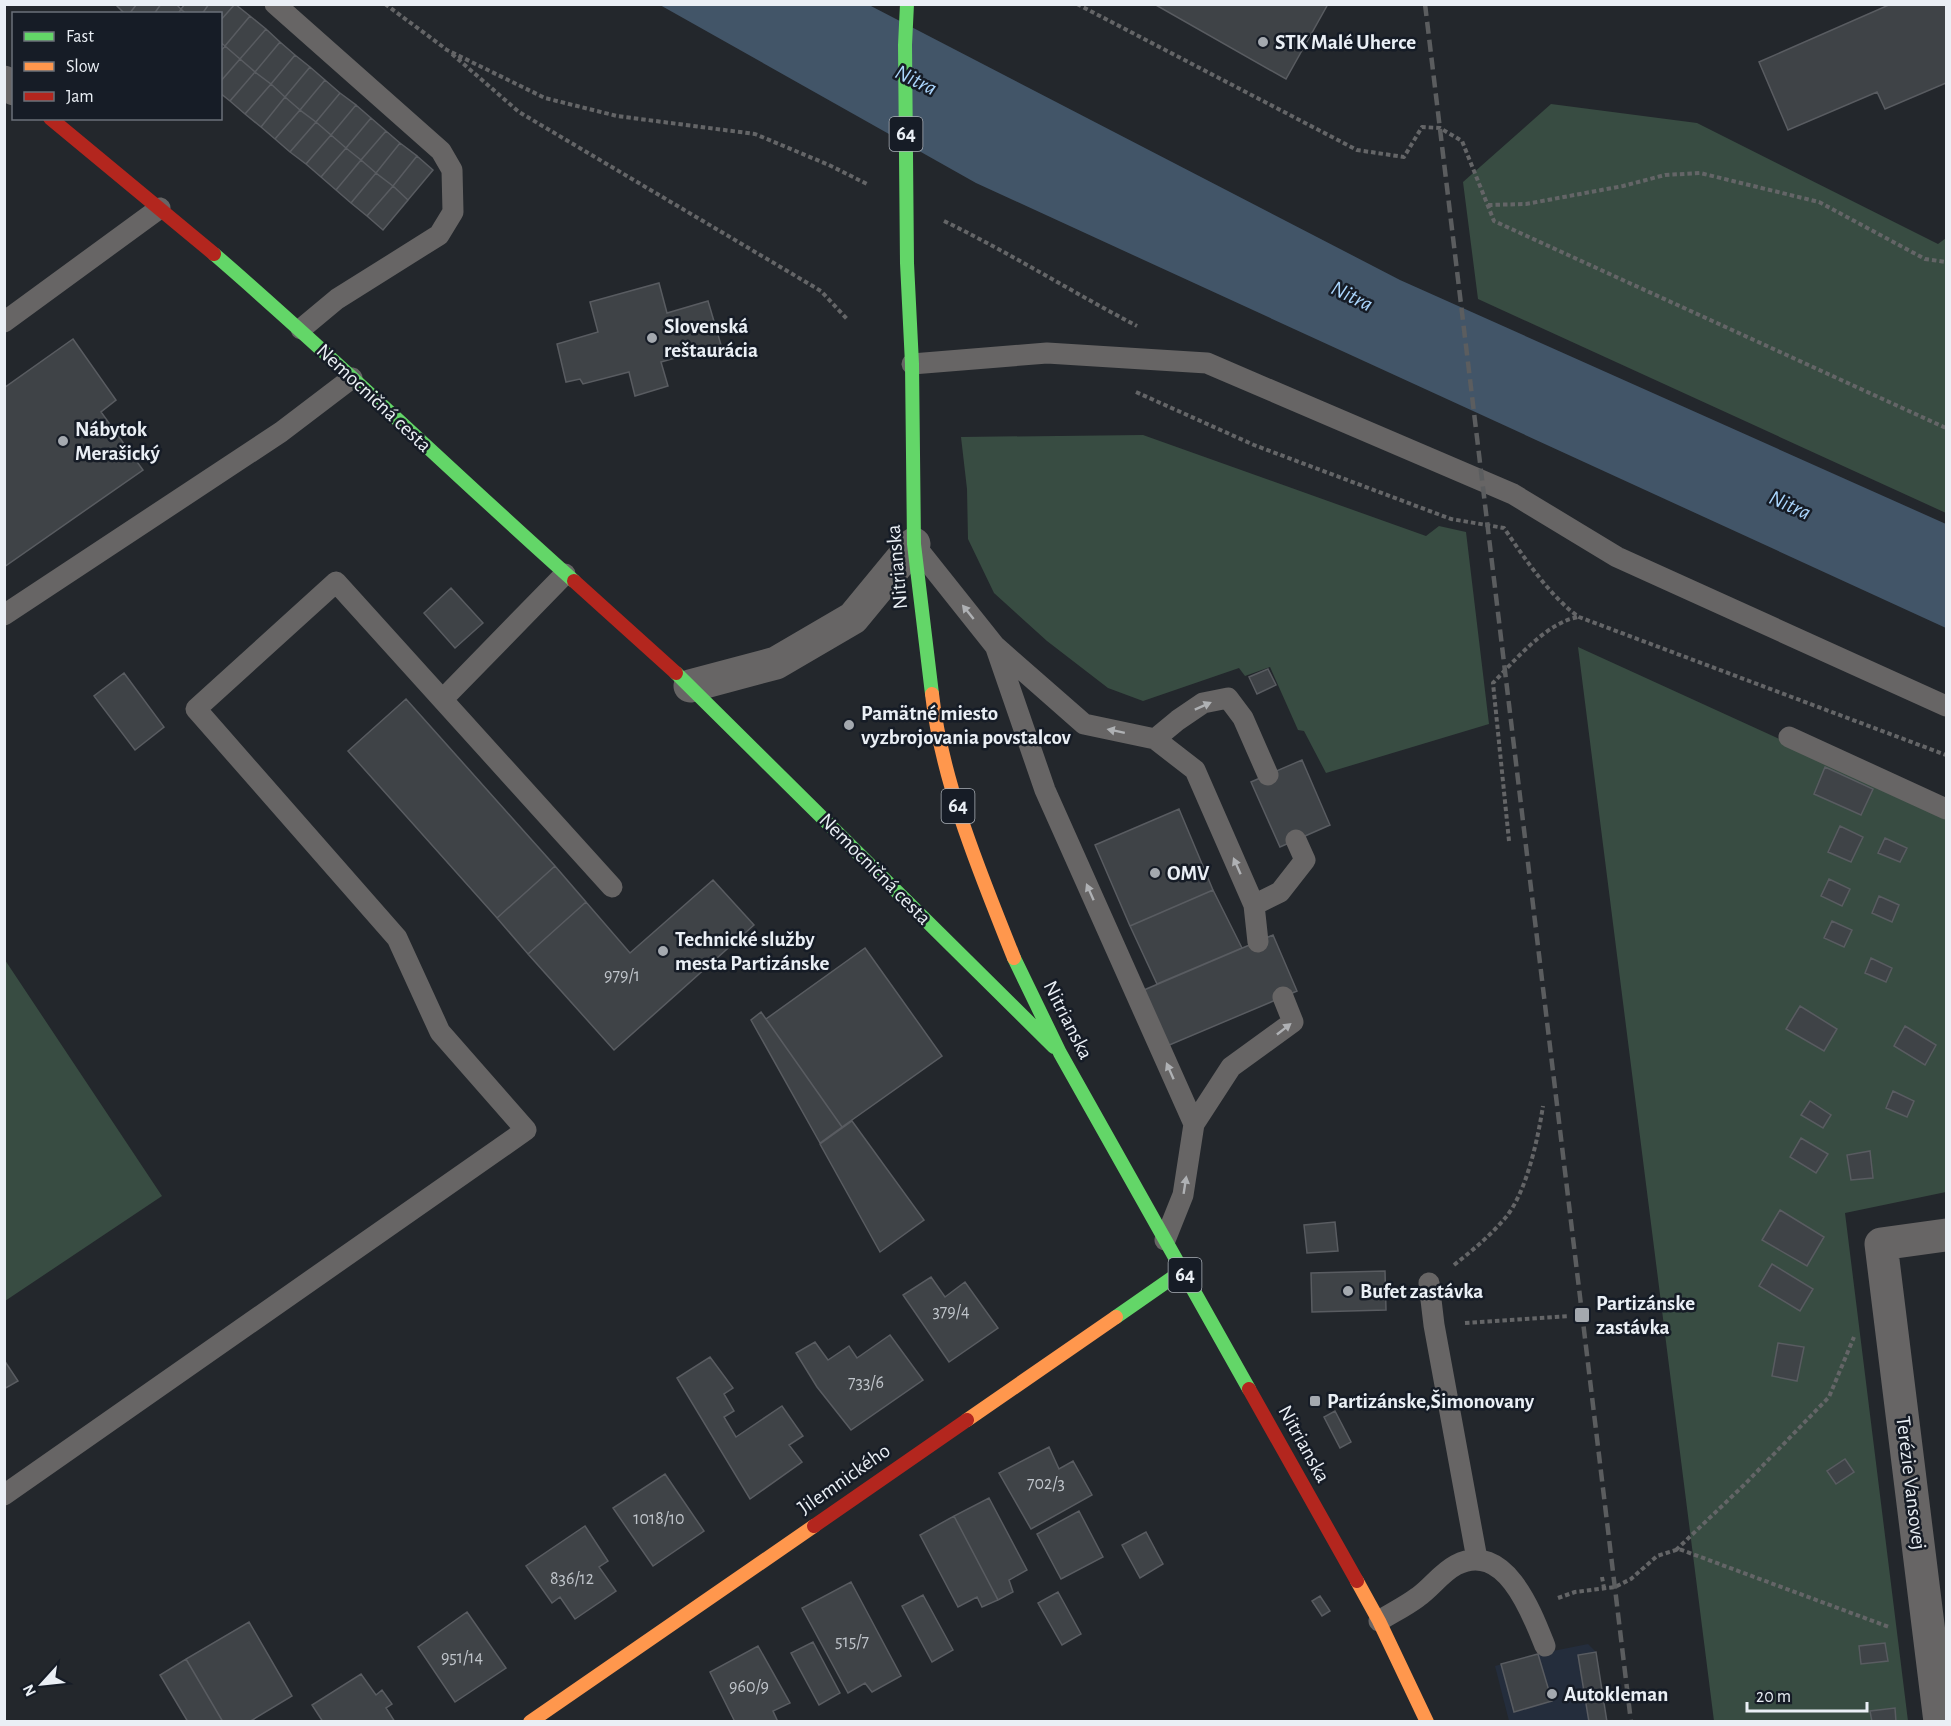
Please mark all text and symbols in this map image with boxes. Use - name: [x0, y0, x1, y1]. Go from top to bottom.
- legend: [12, 12, 222, 120]
- text: Fast: [66, 28, 94, 46]
- place label: STK Malé Uherce: [1275, 32, 1416, 53]
- marker: STK Malé Uherce: [1256, 35, 1270, 49]
- text: Slow: [66, 58, 99, 76]
- water label: Nitra: [892, 61, 940, 99]
- text: Jam: [66, 88, 94, 106]
- road number: 64: [890, 117, 922, 151]
- water label: Nitra: [1328, 277, 1376, 315]
- place label: Slovenská reštaurácia: [664, 316, 758, 361]
- marker: Slovenská reštaurácia: [645, 331, 659, 345]
- street label: Nemocničná cesta: [313, 340, 436, 456]
- place label: Nábytok Merašický: [75, 419, 160, 464]
- marker: Nábytok Merašický: [56, 434, 70, 448]
- water label: Nitra: [1766, 486, 1814, 524]
- street label: Nitrianska: [883, 523, 911, 610]
- one-way arrow: [962, 604, 974, 619]
- one-way arrow: [1194, 701, 1211, 710]
- place label: Pamätné miesto vyzbrojovania povstalcov: [861, 703, 1072, 748]
- marker: Pamätné miesto vyzbrojovania povstalcov: [842, 718, 856, 732]
- one-way arrow: [1106, 726, 1125, 735]
- road number: 64: [942, 789, 974, 823]
- street label: Nemocničná cesta: [815, 809, 935, 929]
- one-way arrow: [1232, 857, 1241, 875]
- place label: OMV: [1167, 863, 1210, 884]
- marker: OMV: [1148, 866, 1162, 880]
- one-way arrow: [1086, 884, 1095, 901]
- place label: Technické služby mesta Partizánske: [675, 929, 829, 974]
- marker: Technické služby mesta Partizánske: [656, 944, 670, 958]
- house number: 979/1: [604, 967, 640, 985]
- street label: Nitrianska: [1039, 977, 1097, 1063]
- one-way arrow: [1276, 1023, 1292, 1036]
- one-way arrow: [1165, 1061, 1175, 1079]
- one-way arrow: [1180, 1176, 1189, 1195]
- road number: 64: [1168, 1258, 1202, 1292]
- place label: Bufet zastávka: [1360, 1281, 1483, 1302]
- marker: Bufet zastávka: [1341, 1284, 1355, 1298]
- place label: Partizánske zastávka: [1596, 1293, 1695, 1338]
- house number: 379/4: [932, 1303, 970, 1321]
- marker: Partizánske zastávka: [1573, 1306, 1591, 1324]
- house number: 733/6: [848, 1374, 884, 1392]
- place label: Partizánske,Šimonovany: [1327, 1389, 1535, 1412]
- marker: Partizánske,Šimonovany: [1308, 1394, 1322, 1408]
- street label: Nitrianska: [1274, 1402, 1334, 1486]
- street label: Terézie Vansovej: [1892, 1415, 1930, 1551]
- street label: Jilemnického: [794, 1440, 894, 1518]
- house number: 702/3: [1027, 1475, 1065, 1493]
- house number: 1018/10: [633, 1510, 685, 1528]
- house number: 836/12: [550, 1570, 594, 1588]
- house number: 515/7: [835, 1633, 869, 1651]
- house number: 951/14: [441, 1649, 483, 1667]
- north arrow: [12, 1654, 72, 1714]
- scale bar: [1747, 1675, 1867, 1713]
- house number: 960/9: [729, 1678, 769, 1696]
- text: N: [20, 1682, 39, 1699]
- place label: Autokleman: [1564, 1684, 1668, 1705]
- marker: Autokleman: [1545, 1687, 1559, 1701]
- text: 20 m: [1756, 1688, 1791, 1706]

